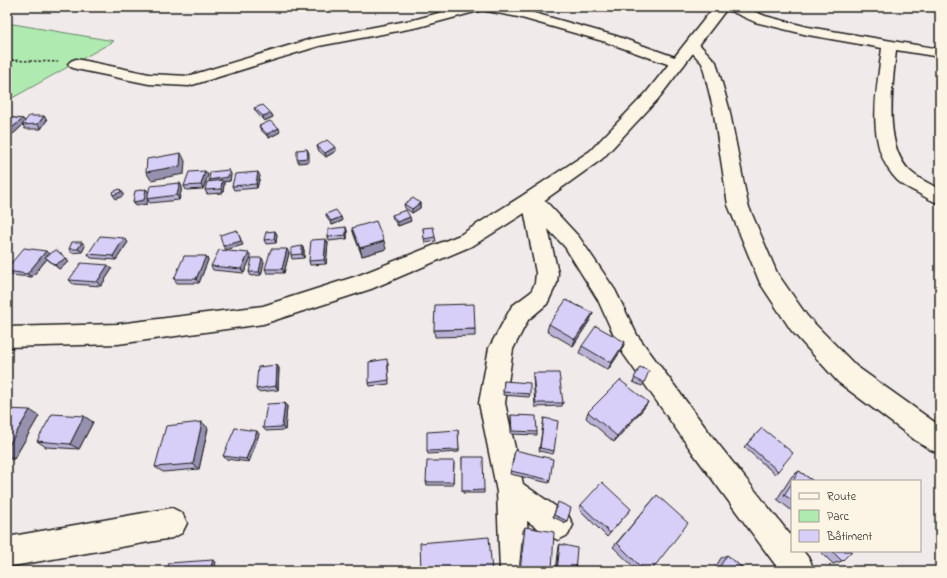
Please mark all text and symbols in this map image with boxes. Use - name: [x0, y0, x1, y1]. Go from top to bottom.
- legend: [791, 480, 921, 552]
- text: Route: [827, 488, 857, 506]
- text: Parc: [827, 508, 849, 526]
- text: Bâtiment: [826, 528, 872, 546]

